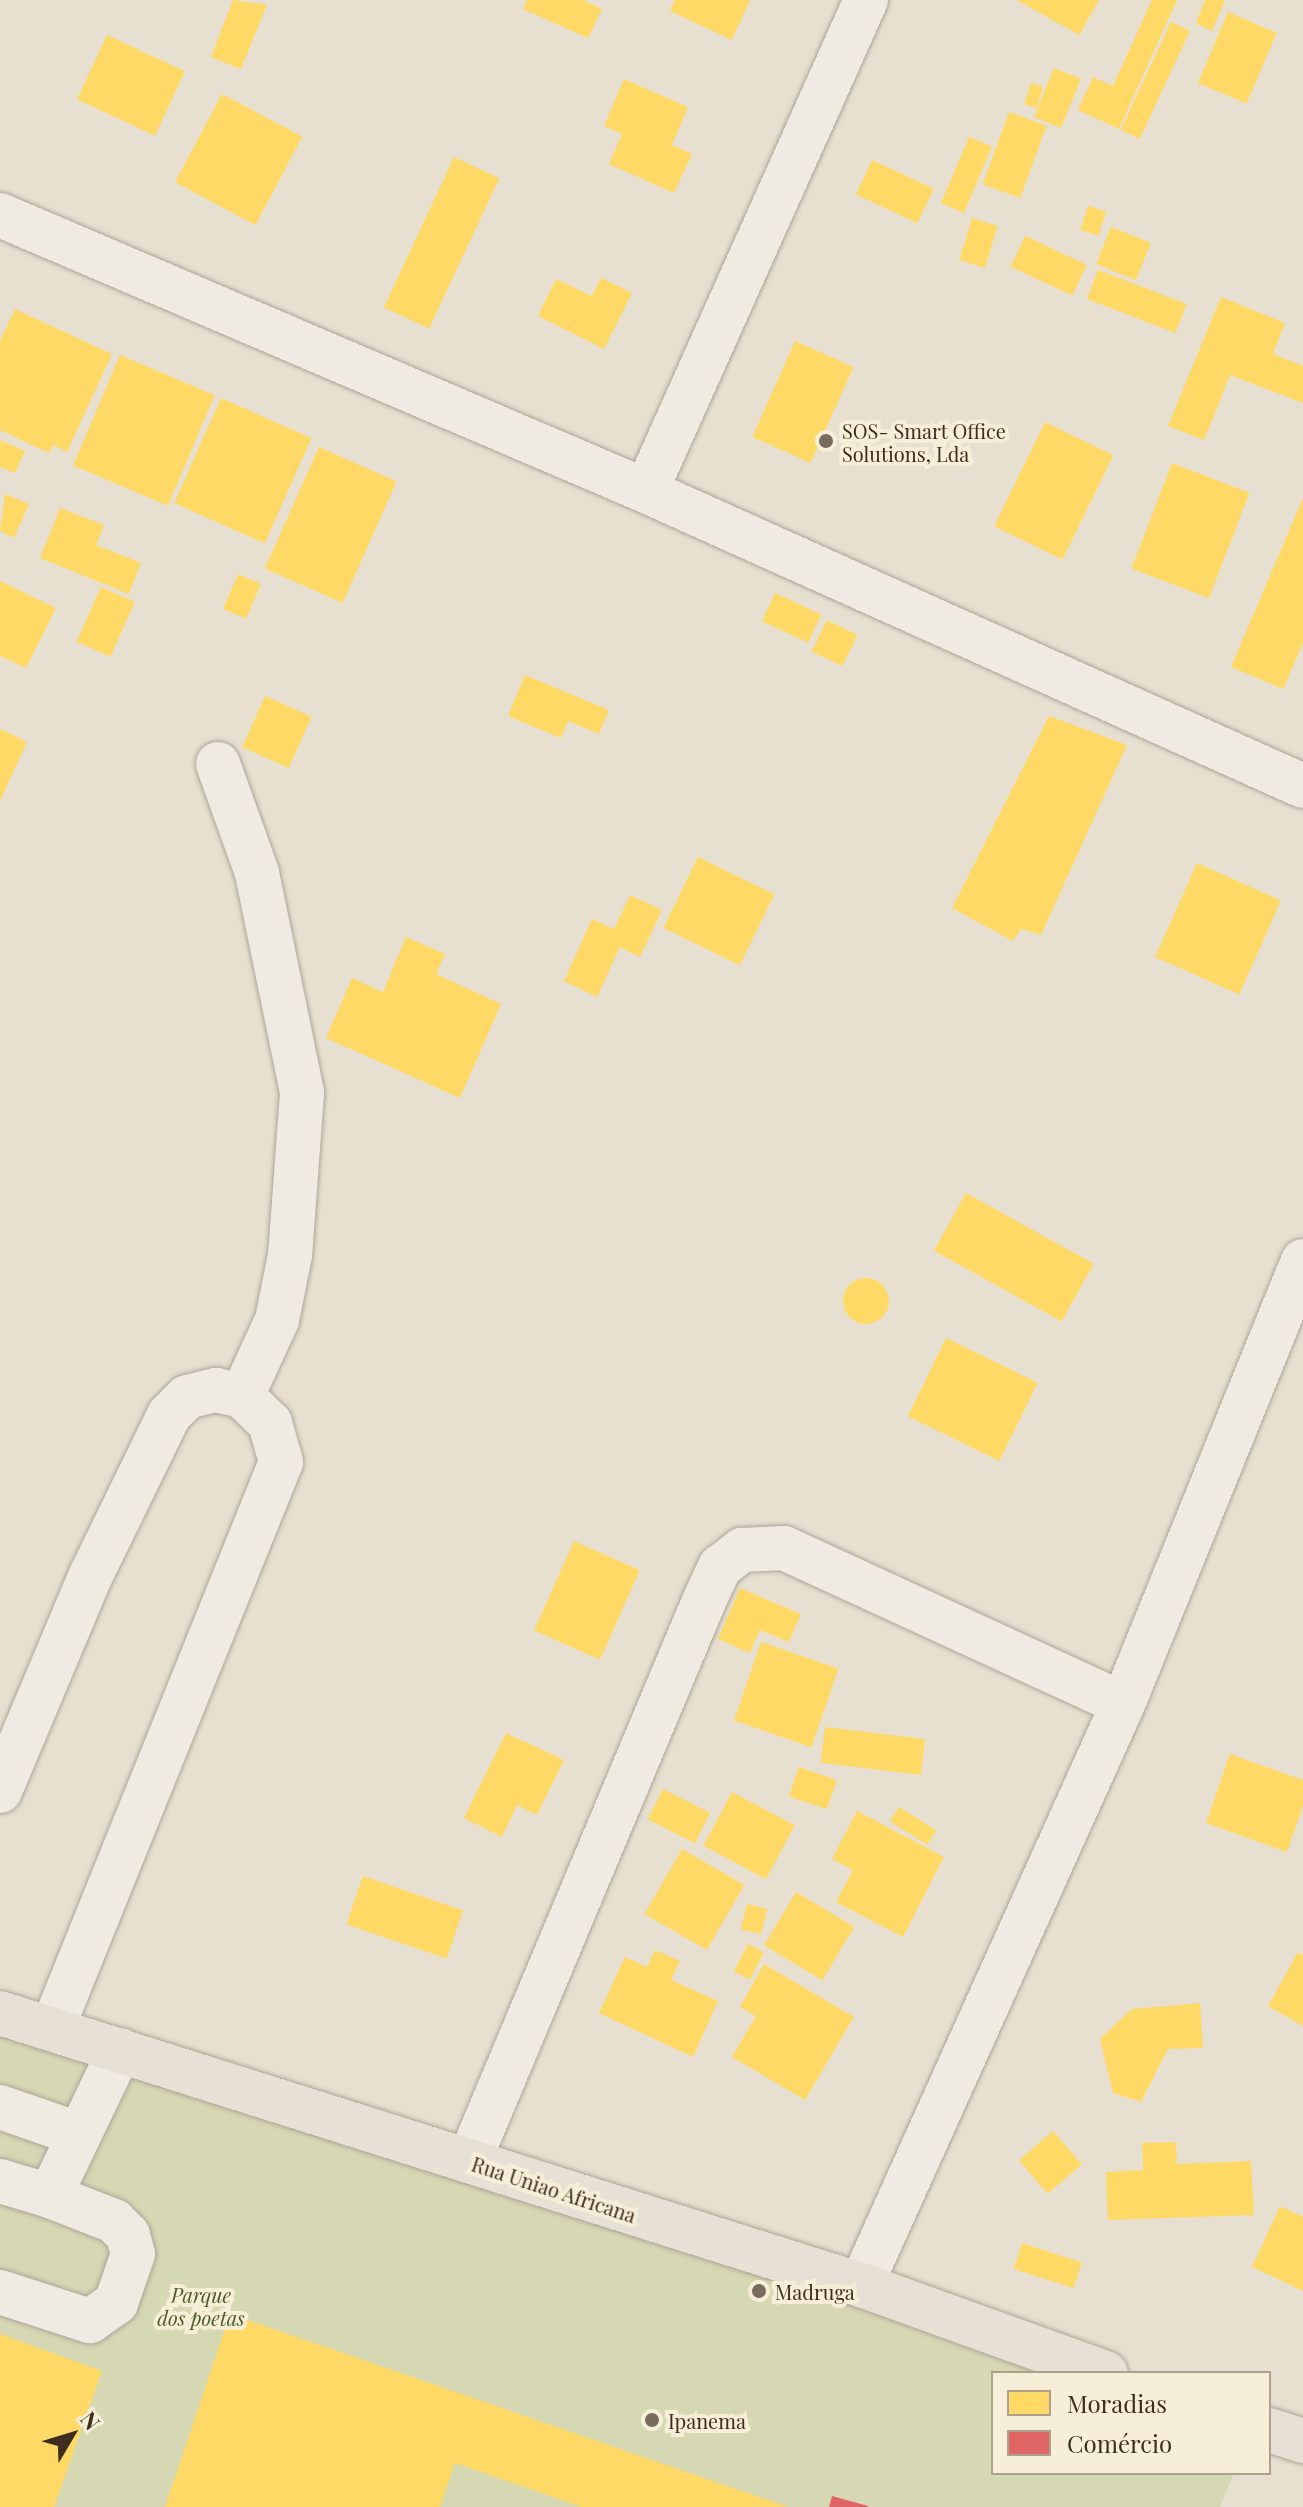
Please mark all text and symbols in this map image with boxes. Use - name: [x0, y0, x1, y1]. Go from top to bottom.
- place label: SOS- Smart Office Solutions, Lda: [842, 418, 1006, 465]
- marker: SOS- Smart Office Solutions, Lda: [817, 432, 835, 450]
- street label: Rua Uniao Africana: [468, 2151, 640, 2227]
- place label: Madruga: [775, 2279, 855, 2303]
- marker: Madruga: [750, 2282, 768, 2300]
- park label: Parque dos poetas: [157, 2283, 245, 2330]
- legend: [991, 2371, 1271, 2475]
- text: Moradias: [1067, 2387, 1167, 2419]
- north arrow: [32, 2395, 112, 2475]
- text: N: [74, 2405, 108, 2436]
- place label: Ipanema: [668, 2408, 746, 2432]
- marker: Ipanema: [643, 2411, 661, 2429]
- text: Comércio: [1067, 2427, 1172, 2459]

